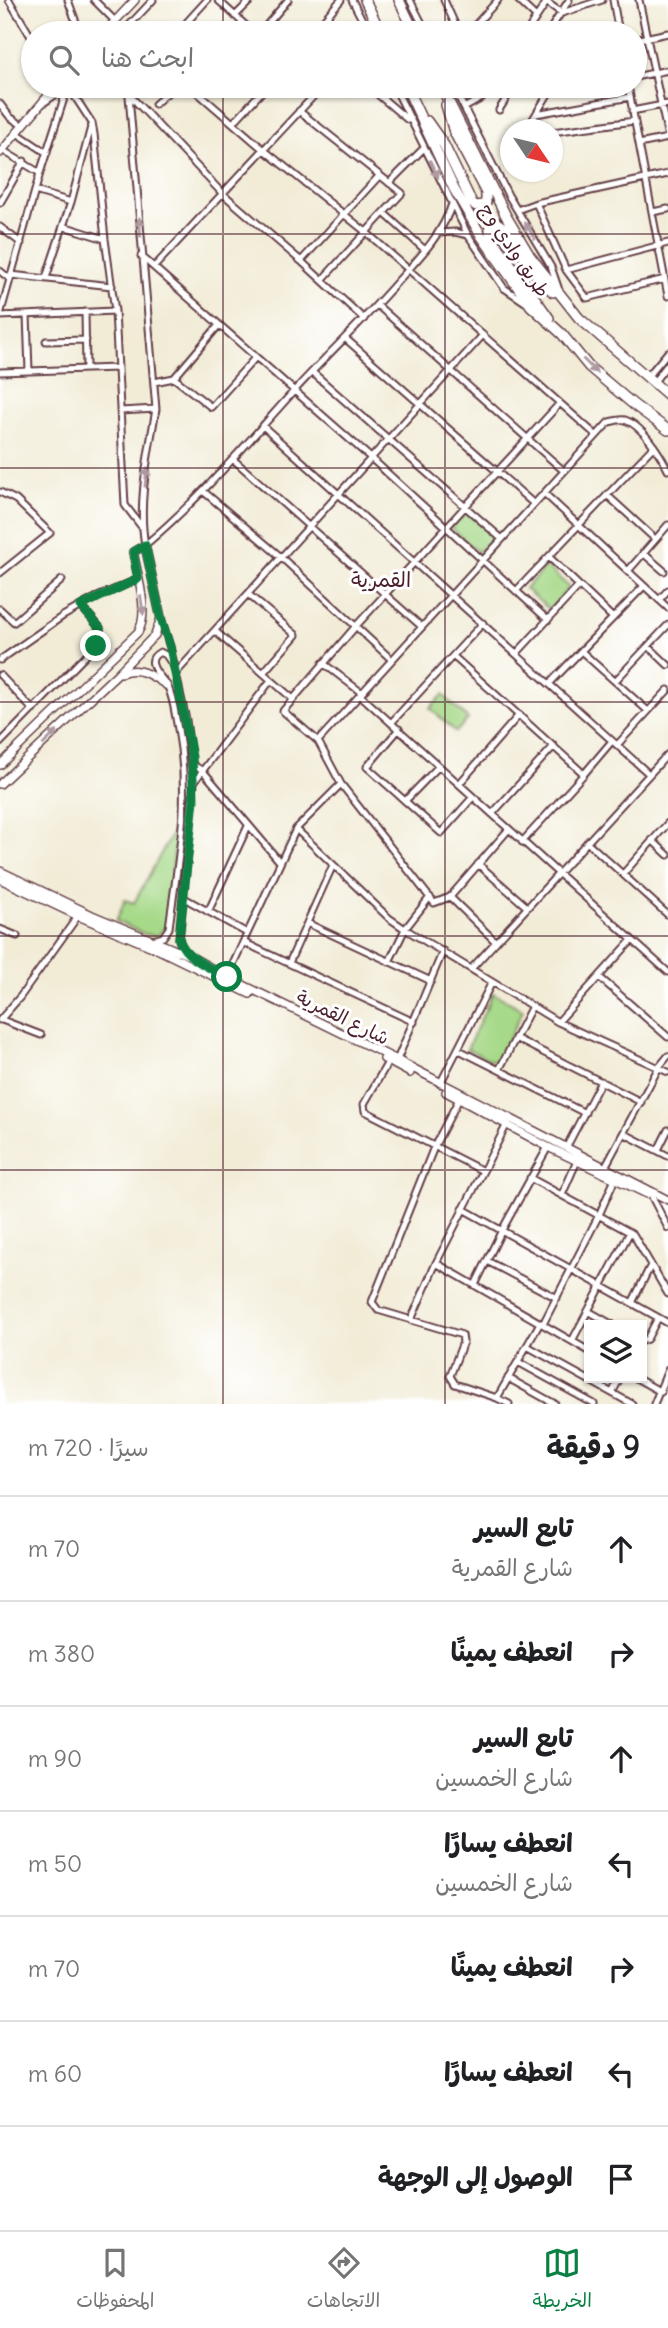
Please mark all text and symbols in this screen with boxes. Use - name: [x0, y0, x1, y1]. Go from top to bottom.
- search box: [21, 21, 647, 98]
- icon: search: [45, 41, 83, 79]
- text: ابحث هنا: [101, 41, 194, 74]
- north arrow: [500, 119, 563, 182]
- one-way arrow: [429, 159, 440, 179]
- street label: طريق وادي وج: [472, 198, 555, 303]
- one-way arrow: [134, 215, 145, 237]
- one-way arrow: [524, 222, 536, 241]
- one-way arrow: [581, 357, 598, 374]
- one-way arrow: [141, 466, 152, 488]
- district label: القمرية: [351, 566, 411, 593]
- one-way arrow: [137, 595, 148, 617]
- route end: [80, 630, 111, 661]
- one-way arrow: [41, 730, 58, 746]
- route start: [211, 961, 242, 992]
- street label: شارع القمرية: [292, 984, 393, 1052]
- map controls: [584, 1320, 647, 1383]
- button: layers: [584, 1320, 647, 1383]
- text: 9 دقيقة: [546, 1428, 640, 1466]
- text: سيرًا · 720 m: [28, 1433, 149, 1462]
- text: تابع السير: [474, 1511, 573, 1544]
- icon: ahead: [602, 1530, 640, 1568]
- text: 70 m: [28, 1534, 80, 1563]
- text: شارع القمرية: [452, 1553, 573, 1582]
- text: انعطف يمينًا: [451, 1635, 573, 1668]
- icon: right: [602, 1635, 640, 1673]
- text: 380 m: [28, 1639, 95, 1668]
- text: تابع السير: [474, 1721, 573, 1754]
- icon: ahead: [602, 1740, 640, 1778]
- text: 90 m: [28, 1744, 82, 1773]
- text: شارع الخمسين: [435, 1763, 573, 1792]
- text: انعطف يسارًا: [444, 1826, 573, 1859]
- icon: left: [602, 1845, 640, 1883]
- text: 50 m: [28, 1849, 82, 1878]
- text: شارع الخمسين: [435, 1868, 573, 1897]
- text: انعطف يمينًا: [451, 1950, 573, 1983]
- icon: right: [602, 1950, 640, 1988]
- text: 70 m: [28, 1954, 80, 1983]
- text: انعطف يسارًا: [444, 2055, 573, 2088]
- icon: left: [602, 2055, 640, 2093]
- text: 60 m: [28, 2059, 82, 2088]
- text: الوصول إلى الوجهة: [378, 2160, 573, 2193]
- icon: arrive: [602, 2160, 640, 2198]
- tab: المحفوظات: [76, 2244, 154, 2317]
- tab: الاتجاهات: [307, 2244, 380, 2317]
- tab: الخريطة: [533, 2244, 592, 2317]

